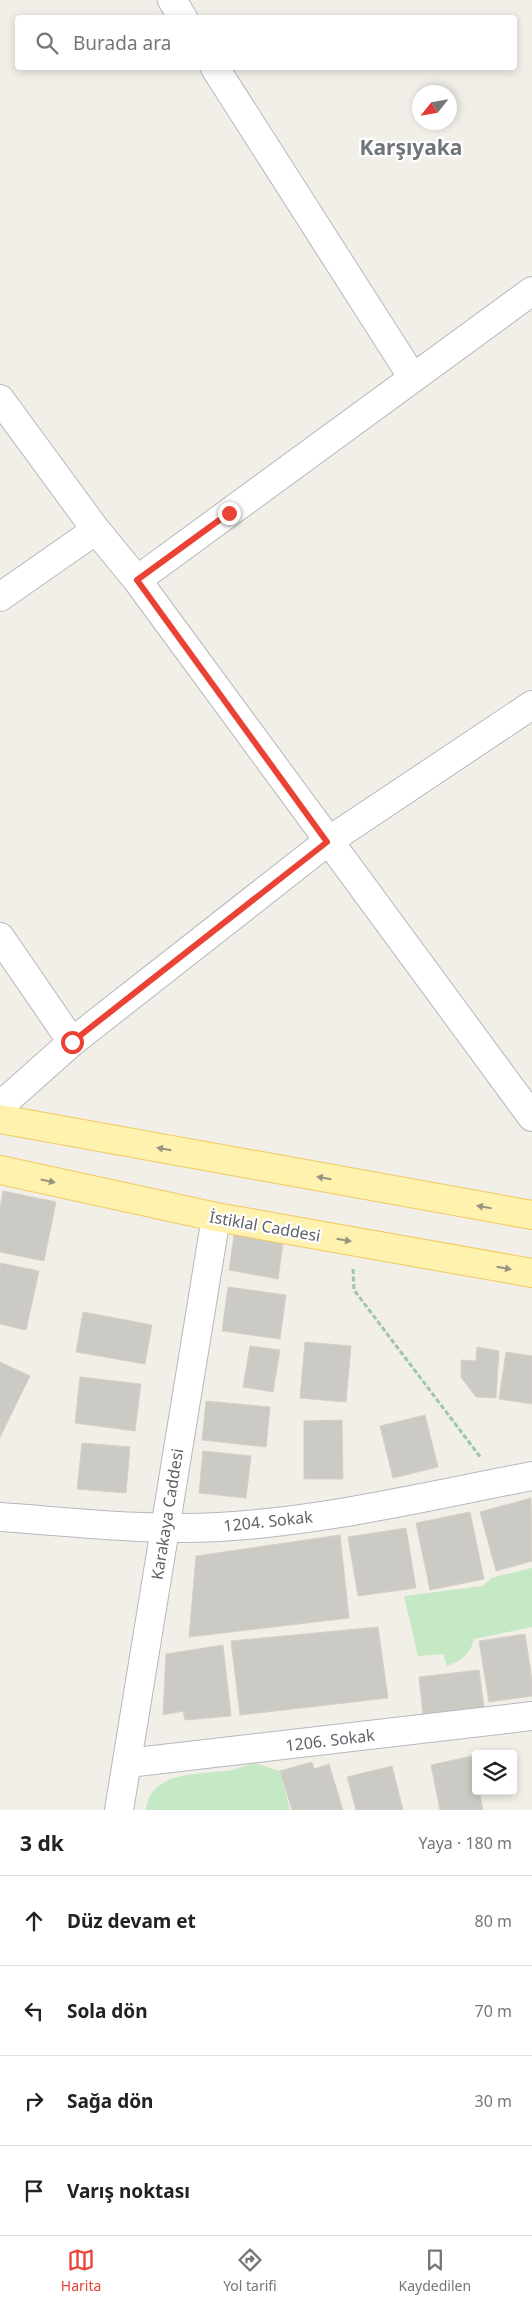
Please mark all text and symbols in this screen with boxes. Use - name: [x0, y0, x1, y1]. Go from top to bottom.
- search box: [15, 15, 517, 70]
- icon: search: [33, 29, 61, 57]
- text: Burada ara: [73, 30, 171, 56]
- north arrow: [412, 85, 457, 130]
- district label: Karşıyaka: [360, 133, 462, 161]
- route end: [218, 502, 241, 525]
- route start: [61, 1031, 84, 1054]
- one-way arrow: [156, 1144, 172, 1152]
- one-way arrow: [316, 1173, 332, 1181]
- one-way arrow: [40, 1177, 55, 1185]
- one-way arrow: [476, 1202, 492, 1210]
- street label: İstiklal Caddesi: [208, 1205, 322, 1247]
- one-way arrow: [337, 1237, 353, 1245]
- one-way arrow: [497, 1265, 513, 1273]
- street label: Karakaya Caddesi: [146, 1447, 188, 1581]
- street label: 1204. Sokak: [222, 1505, 314, 1537]
- street label: 1206. Sokak: [284, 1724, 376, 1756]
- map controls: [472, 1750, 517, 1795]
- button: layers: [472, 1750, 517, 1795]
- text: 3 dk: [20, 1829, 64, 1857]
- text: Yaya · 180 m: [418, 1832, 512, 1854]
- icon: ahead: [20, 1907, 48, 1935]
- text: Düz devam et: [67, 1908, 196, 1934]
- text: 80 m: [475, 1910, 512, 1932]
- icon: left: [20, 1997, 48, 2025]
- text: Sola dön: [67, 1998, 148, 2024]
- text: 70 m: [475, 2000, 512, 2022]
- icon: right: [20, 2087, 48, 2115]
- text: Sağa dön: [67, 2088, 153, 2114]
- text: 30 m: [475, 2090, 512, 2112]
- icon: arrive: [20, 2177, 48, 2205]
- text: Varış noktası: [67, 2178, 190, 2204]
- tab: Harita: [61, 2246, 101, 2295]
- tab: Yol tarifi: [223, 2246, 277, 2295]
- tab: Kaydedilen: [399, 2246, 471, 2295]

